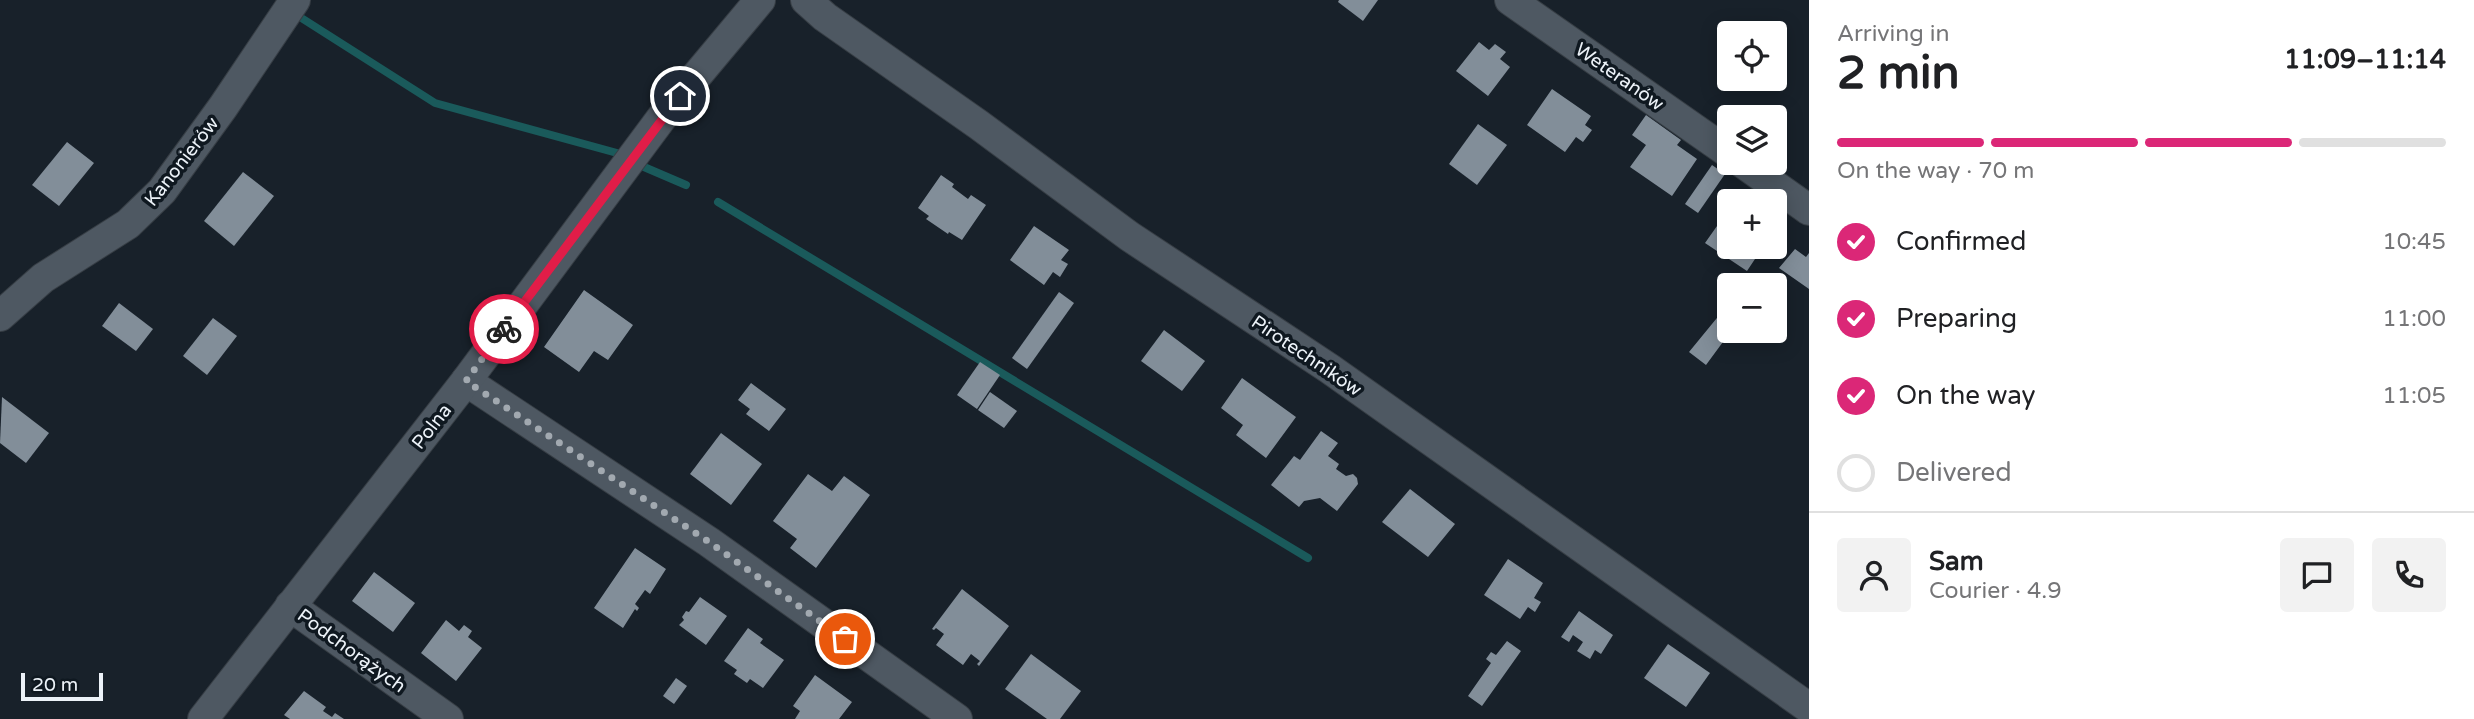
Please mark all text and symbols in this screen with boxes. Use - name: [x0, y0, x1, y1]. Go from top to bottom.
- text: Arriving in: [1837, 20, 1950, 48]
- map controls: [1717, 21, 1787, 343]
- button: locate: [1717, 21, 1787, 91]
- street label: Weteranów: [1571, 38, 1668, 115]
- text: 11:09–11:14: [2284, 44, 2446, 75]
- text: 2 min: [1837, 46, 1960, 101]
- pin: [650, 66, 710, 126]
- icon: home: [661, 77, 699, 115]
- button: layers: [1717, 105, 1787, 175]
- street label: Kanonierów: [140, 113, 223, 211]
- text: On the way · 70 m: [1837, 157, 2034, 185]
- button: +: [1717, 189, 1787, 259]
- icon: check: [1837, 223, 1875, 261]
- text: Confirmed: [1896, 226, 2026, 257]
- text: 10:45: [2382, 228, 2446, 256]
- button: −: [1717, 273, 1787, 343]
- courier: [469, 294, 539, 364]
- icon: check: [1837, 300, 1875, 338]
- text: Preparing: [1896, 303, 2017, 334]
- text: 11:00: [2382, 305, 2446, 333]
- icon: bike: [485, 310, 523, 348]
- street label: Pirotechników: [1247, 311, 1366, 401]
- icon: check: [1837, 377, 1875, 415]
- text: On the way: [1896, 380, 2036, 411]
- text: 11:05: [2382, 382, 2446, 410]
- street label: Polna: [407, 400, 456, 454]
- text: Delivered: [1896, 457, 2012, 488]
- button: person: [1837, 538, 1911, 612]
- button: chat: [2280, 538, 2354, 612]
- button: phone: [2372, 538, 2446, 612]
- text: Sam: [1929, 546, 1984, 577]
- text: Courier · 4.9: [1929, 577, 2062, 605]
- street label: Podchorążych: [293, 604, 410, 697]
- pin: [815, 609, 875, 669]
- icon: bag: [826, 620, 864, 658]
- scale bar: [21, 670, 103, 702]
- text: 20 m: [32, 674, 78, 696]

